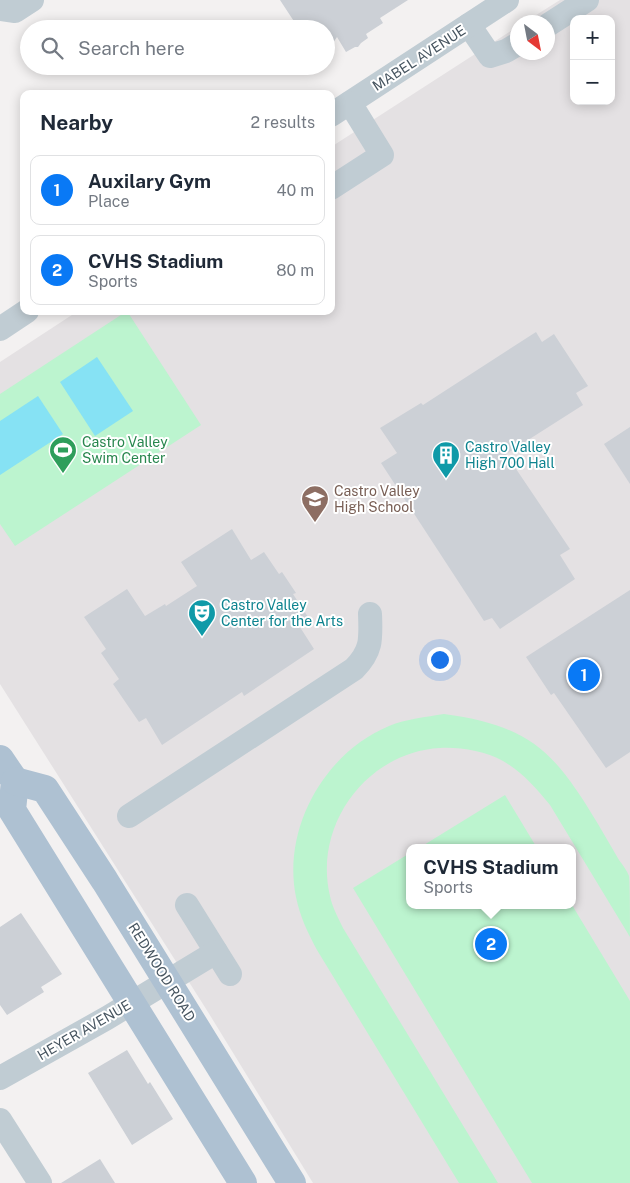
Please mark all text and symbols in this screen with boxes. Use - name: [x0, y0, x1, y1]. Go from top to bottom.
- north arrow: [510, 15, 555, 60]
- map controls: [570, 15, 615, 105]
- button: +: [570, 15, 615, 60]
- search box: [20, 20, 335, 75]
- street label: MABEL AVENUE: [370, 22, 468, 94]
- icon: search: [38, 34, 66, 62]
- text: Search here: [78, 37, 185, 59]
- button: −: [570, 60, 615, 105]
- text: Nearby: [40, 110, 113, 135]
- text: 2 results: [250, 113, 315, 132]
- text: Auxilary Gym: [88, 170, 211, 192]
- text: 1: [54, 181, 60, 200]
- text: 40 m: [276, 181, 314, 200]
- text: Place: [88, 192, 130, 211]
- text: CVHS Stadium: [88, 250, 223, 272]
- text: 2: [52, 261, 62, 280]
- text: 80 m: [276, 261, 314, 280]
- text: Sports: [88, 272, 138, 291]
- place label: Castro Valley Swim Center: [82, 434, 168, 466]
- sports icon: Castro Valley Swim Center: [48, 435, 78, 474]
- place label: Castro Valley High 700 Hall: [465, 439, 555, 471]
- building icon: Castro Valley High 700 Hall: [431, 440, 461, 479]
- place label: Castro Valley High School: [334, 483, 420, 515]
- school or university icon: Castro Valley High School: [300, 484, 330, 523]
- place label: Castro Valley Center for the Arts: [221, 597, 343, 629]
- theatre icon: Castro Valley Center for the Arts: [187, 598, 217, 637]
- your location: [427, 647, 453, 673]
- pin: 1: [568, 656, 600, 694]
- popup: [406, 844, 576, 909]
- text: CVHS Stadium: [423, 856, 559, 878]
- text: Sports: [423, 878, 473, 897]
- street label: REDWOOD ROAD: [125, 920, 199, 1024]
- pin: 2: [475, 925, 507, 963]
- street label: HEYER AVENUE: [34, 997, 134, 1063]

